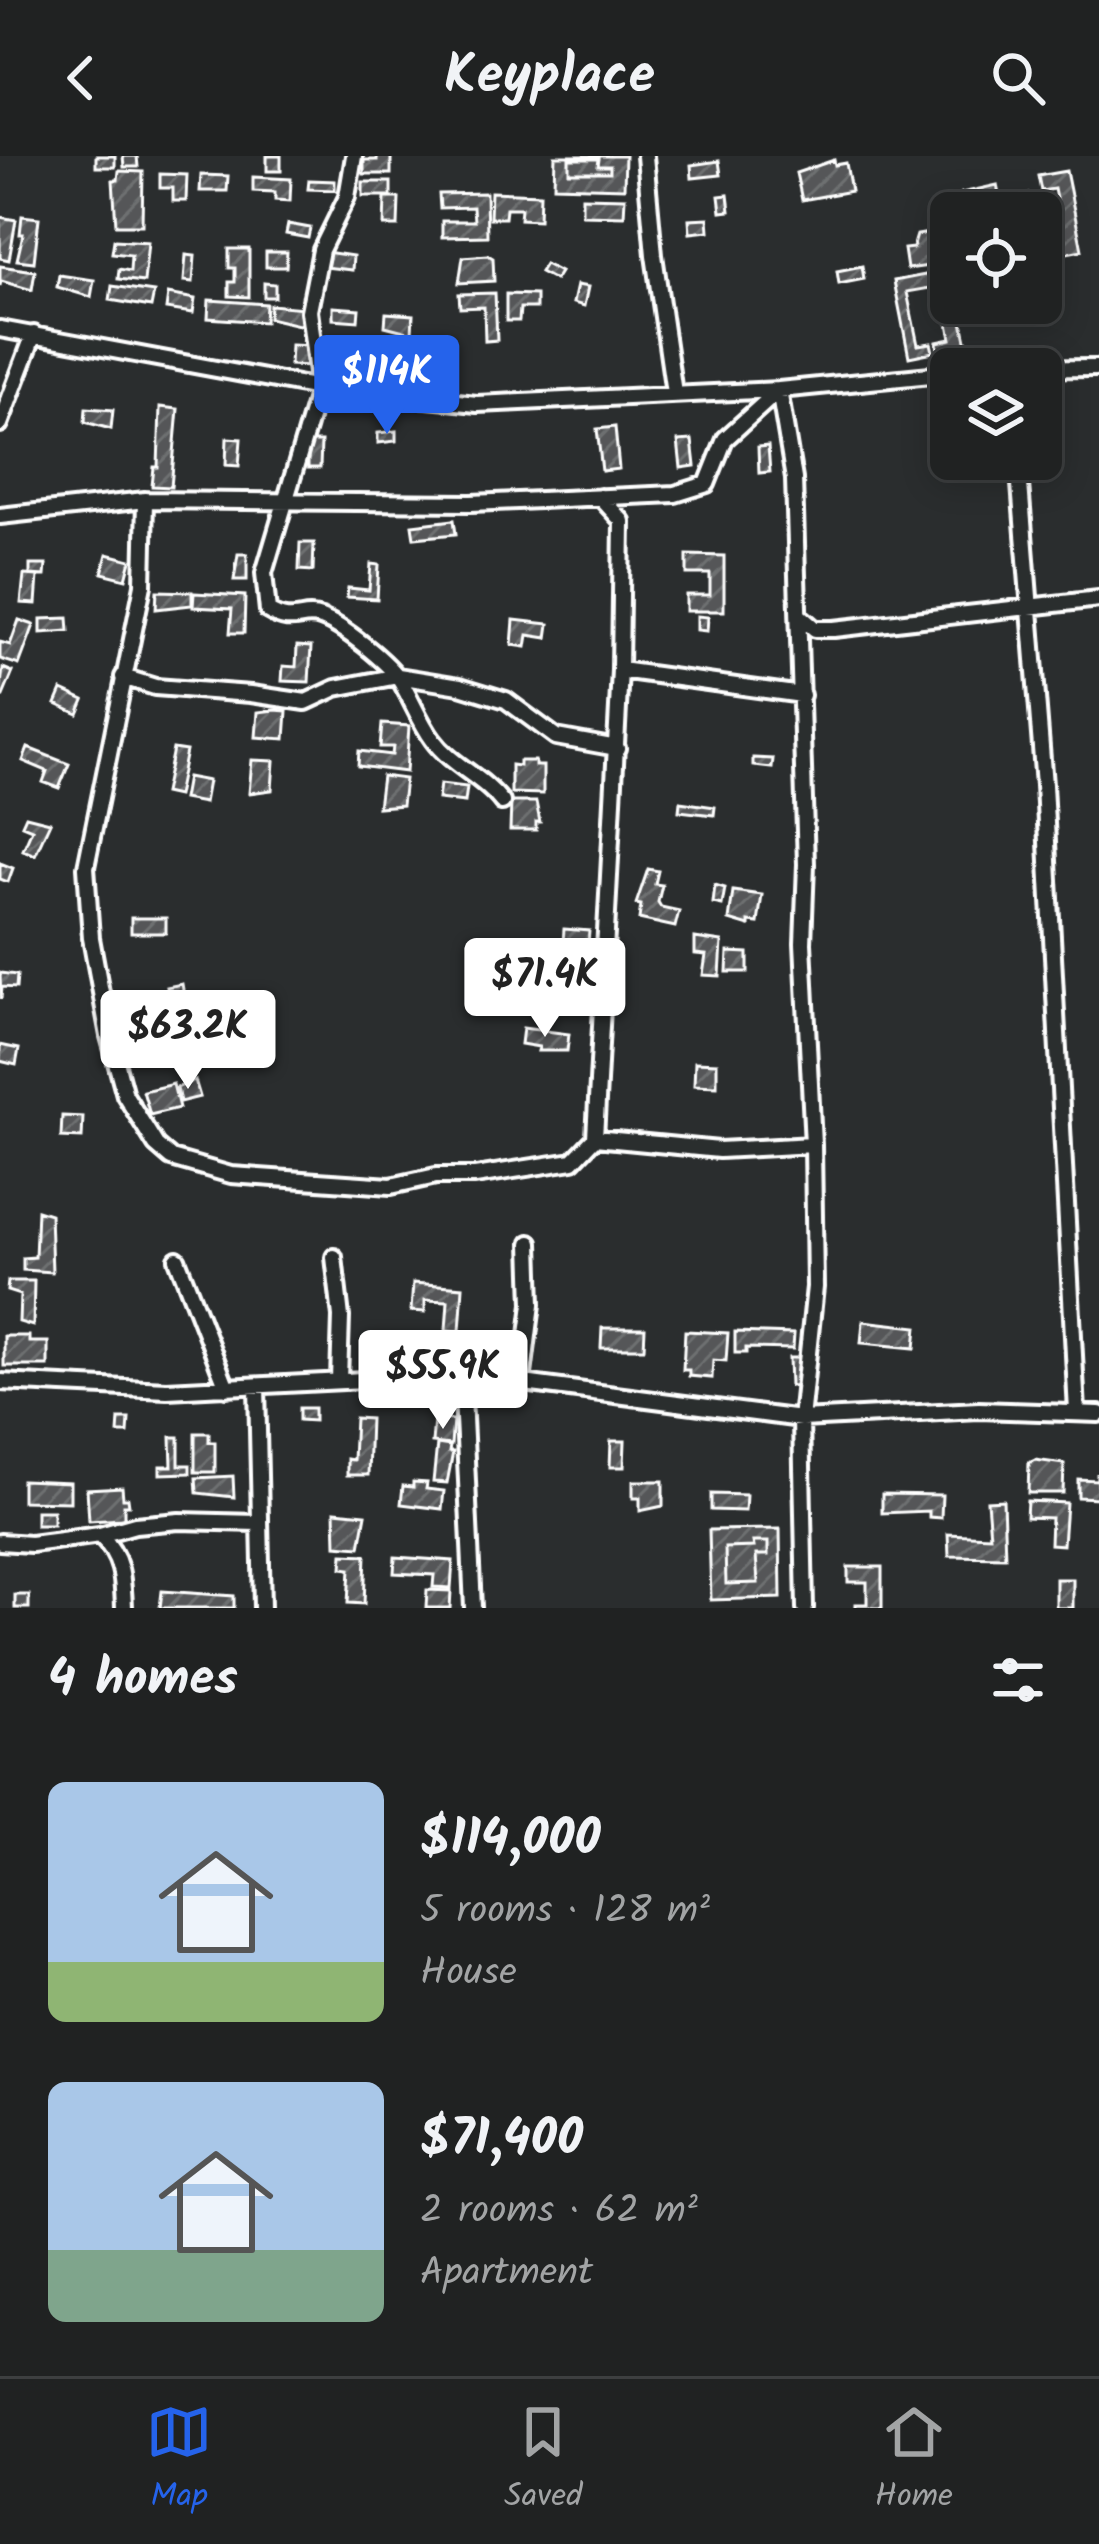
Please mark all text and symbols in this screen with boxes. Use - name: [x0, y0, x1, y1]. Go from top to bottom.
- text: Keyplace: [444, 35, 655, 121]
- icon: back: [48, 45, 114, 111]
- icon: search: [985, 45, 1051, 111]
- map controls: [930, 192, 1062, 480]
- button: locate: [930, 192, 1062, 324]
- pin: $114K: [303, 335, 471, 437]
- text: $114K: [341, 343, 433, 405]
- button: layers: [930, 348, 1062, 480]
- pin: $71.4K: [447, 938, 643, 1040]
- text: $71.4K: [491, 946, 599, 1008]
- pin: $63.2K: [90, 990, 286, 1092]
- text: $63.2K: [127, 998, 249, 1060]
- pin: $55.9K: [345, 1330, 541, 1432]
- text: $55.9K: [385, 1338, 501, 1400]
- text: 4 homes: [48, 1640, 238, 1721]
- icon: filters: [985, 1647, 1051, 1713]
- text: $114,000: [420, 1800, 601, 1881]
- icon: home: [144, 1830, 288, 1974]
- text: 5 rooms · 128 m²: [420, 1881, 710, 1943]
- text: House: [420, 1943, 517, 2005]
- text: $71,400: [420, 2100, 583, 2181]
- icon: home: [144, 2130, 288, 2274]
- text: 2 rooms · 62 m²: [420, 2181, 698, 2243]
- text: Apartment: [420, 2243, 593, 2305]
- tab: Map: [146, 2399, 212, 2524]
- tab: Saved: [504, 2399, 583, 2524]
- tab: Home: [875, 2399, 953, 2524]

